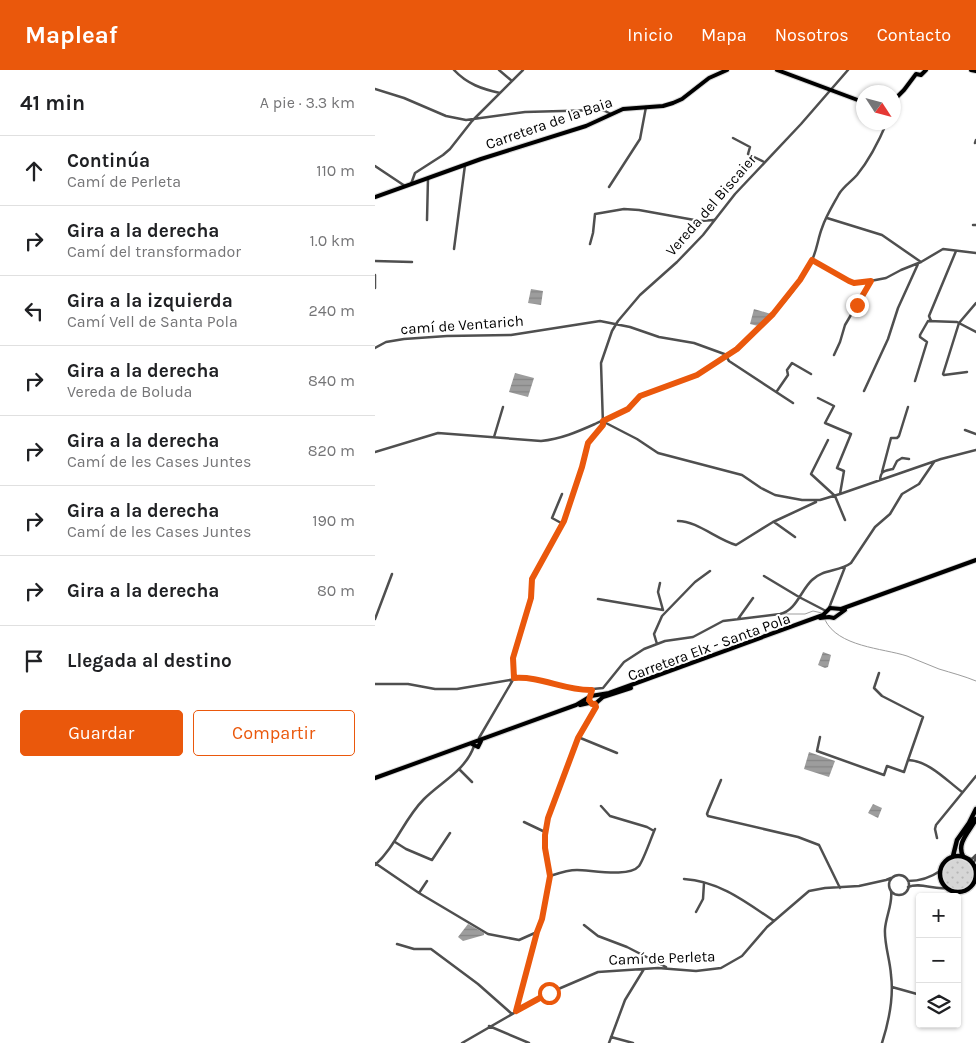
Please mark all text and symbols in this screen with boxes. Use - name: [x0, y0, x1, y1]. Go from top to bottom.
- text: Mapleaf: [25, 21, 118, 49]
- text: Inicio: [627, 24, 673, 46]
- text: Mapa: [701, 24, 747, 46]
- text: Nosotros: [775, 24, 849, 46]
- text: Contacto: [877, 24, 951, 46]
- north arrow: [856, 85, 901, 130]
- text: 41 min: [20, 91, 85, 115]
- text: A pie · 3.3 km: [260, 93, 355, 112]
- street label: Carretera de la Baia: [483, 93, 615, 153]
- text: Continúa: [67, 150, 150, 172]
- street label: Vereda del Biscaier: [662, 150, 761, 260]
- icon: ahead: [20, 157, 48, 185]
- text: 110 m: [316, 161, 355, 180]
- text: Camí de Perleta: [67, 172, 181, 191]
- text: Gira a la derecha: [67, 220, 219, 242]
- icon: right: [20, 227, 48, 255]
- text: 1.0 km: [310, 231, 355, 250]
- text: Camí del transformador: [67, 242, 241, 261]
- text: Gira a la izquierda: [67, 290, 233, 312]
- route end: [846, 294, 869, 317]
- icon: left: [20, 297, 48, 325]
- text: 240 m: [309, 301, 355, 320]
- text: Camí Vell de Santa Pola: [67, 312, 238, 331]
- street label: camí de Ventarich: [400, 312, 524, 338]
- text: Gira a la derecha: [67, 360, 219, 382]
- icon: right: [20, 367, 48, 395]
- text: 840 m: [308, 371, 355, 390]
- text: Vereda de Boluda: [67, 382, 192, 401]
- text: Gira a la derecha: [67, 430, 219, 452]
- icon: right: [20, 437, 48, 465]
- text: 820 m: [308, 441, 355, 460]
- text: Camí de les Cases Juntes: [67, 452, 251, 471]
- text: Gira a la derecha: [67, 500, 219, 522]
- icon: right: [20, 507, 48, 535]
- text: 190 m: [312, 511, 355, 530]
- text: Camí de les Cases Juntes: [67, 522, 251, 541]
- icon: right: [20, 577, 48, 605]
- text: Gira a la derecha: [67, 580, 219, 602]
- text: 80 m: [317, 581, 355, 600]
- street label: Carretera Elx - Santa Pola: [625, 609, 793, 685]
- icon: arrive: [20, 647, 48, 675]
- text: Llegada al destino: [67, 650, 232, 672]
- button: Guardar: [20, 710, 183, 756]
- button: Compartir: [193, 710, 355, 756]
- map controls: [916, 893, 961, 1028]
- button: +: [916, 893, 961, 938]
- button: −: [916, 938, 961, 983]
- street label: Camí de Perleta: [608, 947, 716, 969]
- route start: [538, 982, 561, 1005]
- button: layers: [916, 983, 961, 1028]

